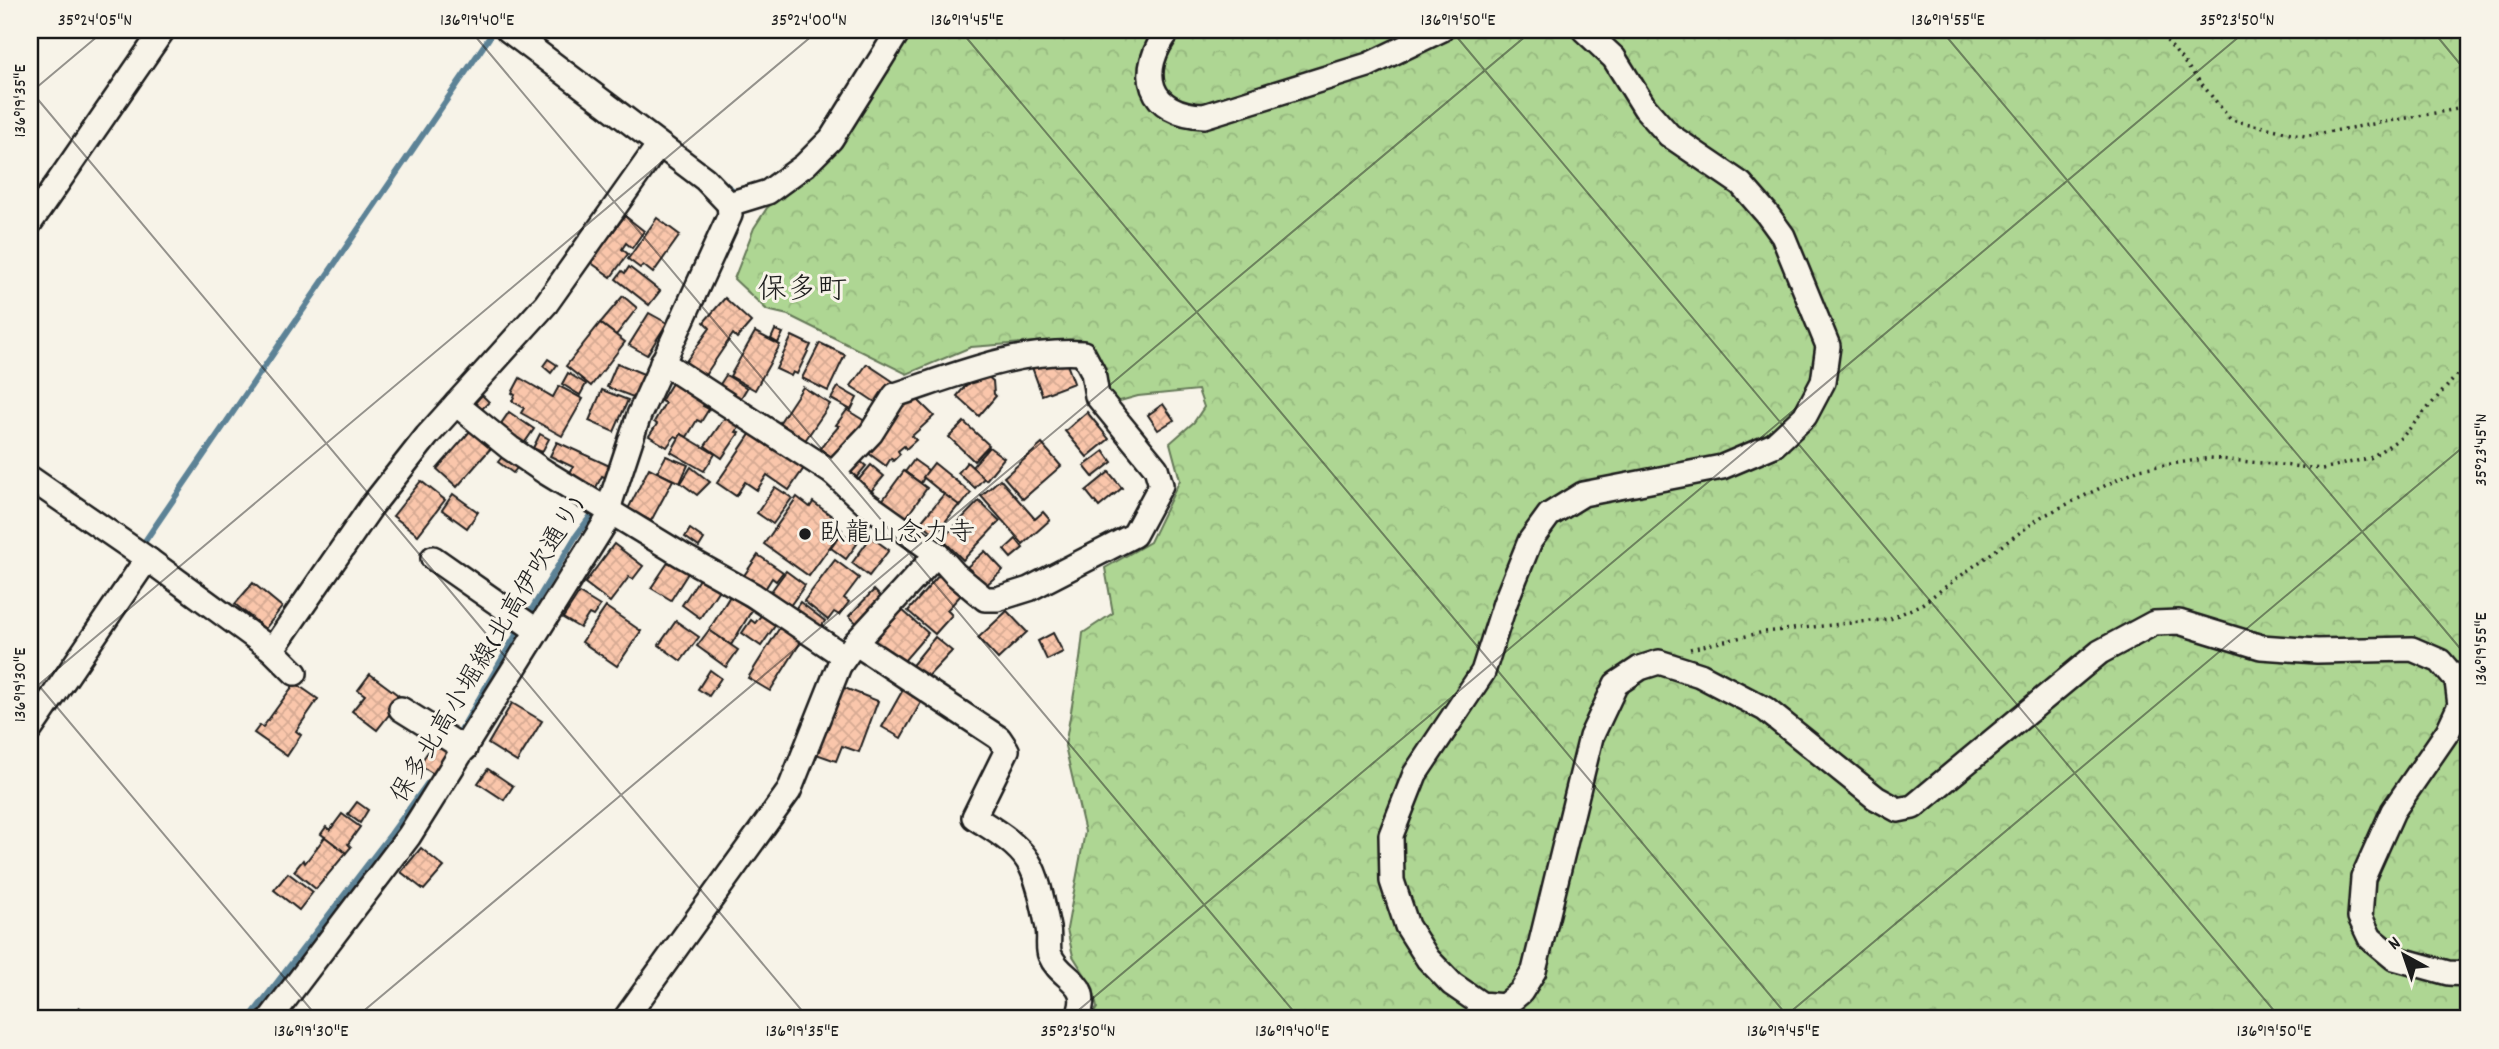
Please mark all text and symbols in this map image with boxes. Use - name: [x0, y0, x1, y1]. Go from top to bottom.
- text: 35°24'05"N: [58, 9, 132, 34]
- text: 136°19'40"E: [440, 9, 514, 34]
- text: 35°24'00"N: [771, 9, 847, 34]
- text: 136°19'45"E: [931, 9, 1003, 34]
- text: 136°19'50"E: [1421, 9, 1496, 34]
- text: 136°19'55"E: [1911, 9, 1985, 34]
- text: 35°23'50"N: [2200, 9, 2274, 34]
- text: 136°19'35"E: [9, 64, 34, 138]
- district label: 保多町: [757, 271, 847, 314]
- text: 35°23'45"N: [2470, 414, 2495, 486]
- street label: 保多北高小堀線(北高伊吹通り): [383, 491, 595, 811]
- place label: 臥龍山念力寺: [819, 516, 975, 553]
- marker: 臥龍山念力寺: [797, 526, 813, 542]
- text: 136°19'55"E: [2470, 612, 2495, 686]
- text: 136°19'30"E: [9, 648, 34, 722]
- north arrow: [2370, 920, 2440, 990]
- text: N: [2383, 931, 2408, 958]
- text: 136°19'30"E: [274, 1020, 348, 1045]
- text: 136°19'35"E: [765, 1020, 839, 1045]
- text: 35°23'50"N: [1041, 1020, 1115, 1045]
- text: 136°19'40"E: [1255, 1020, 1329, 1045]
- text: 136°19'45"E: [1747, 1020, 1819, 1045]
- text: 136°19'50"E: [2237, 1020, 2312, 1045]

